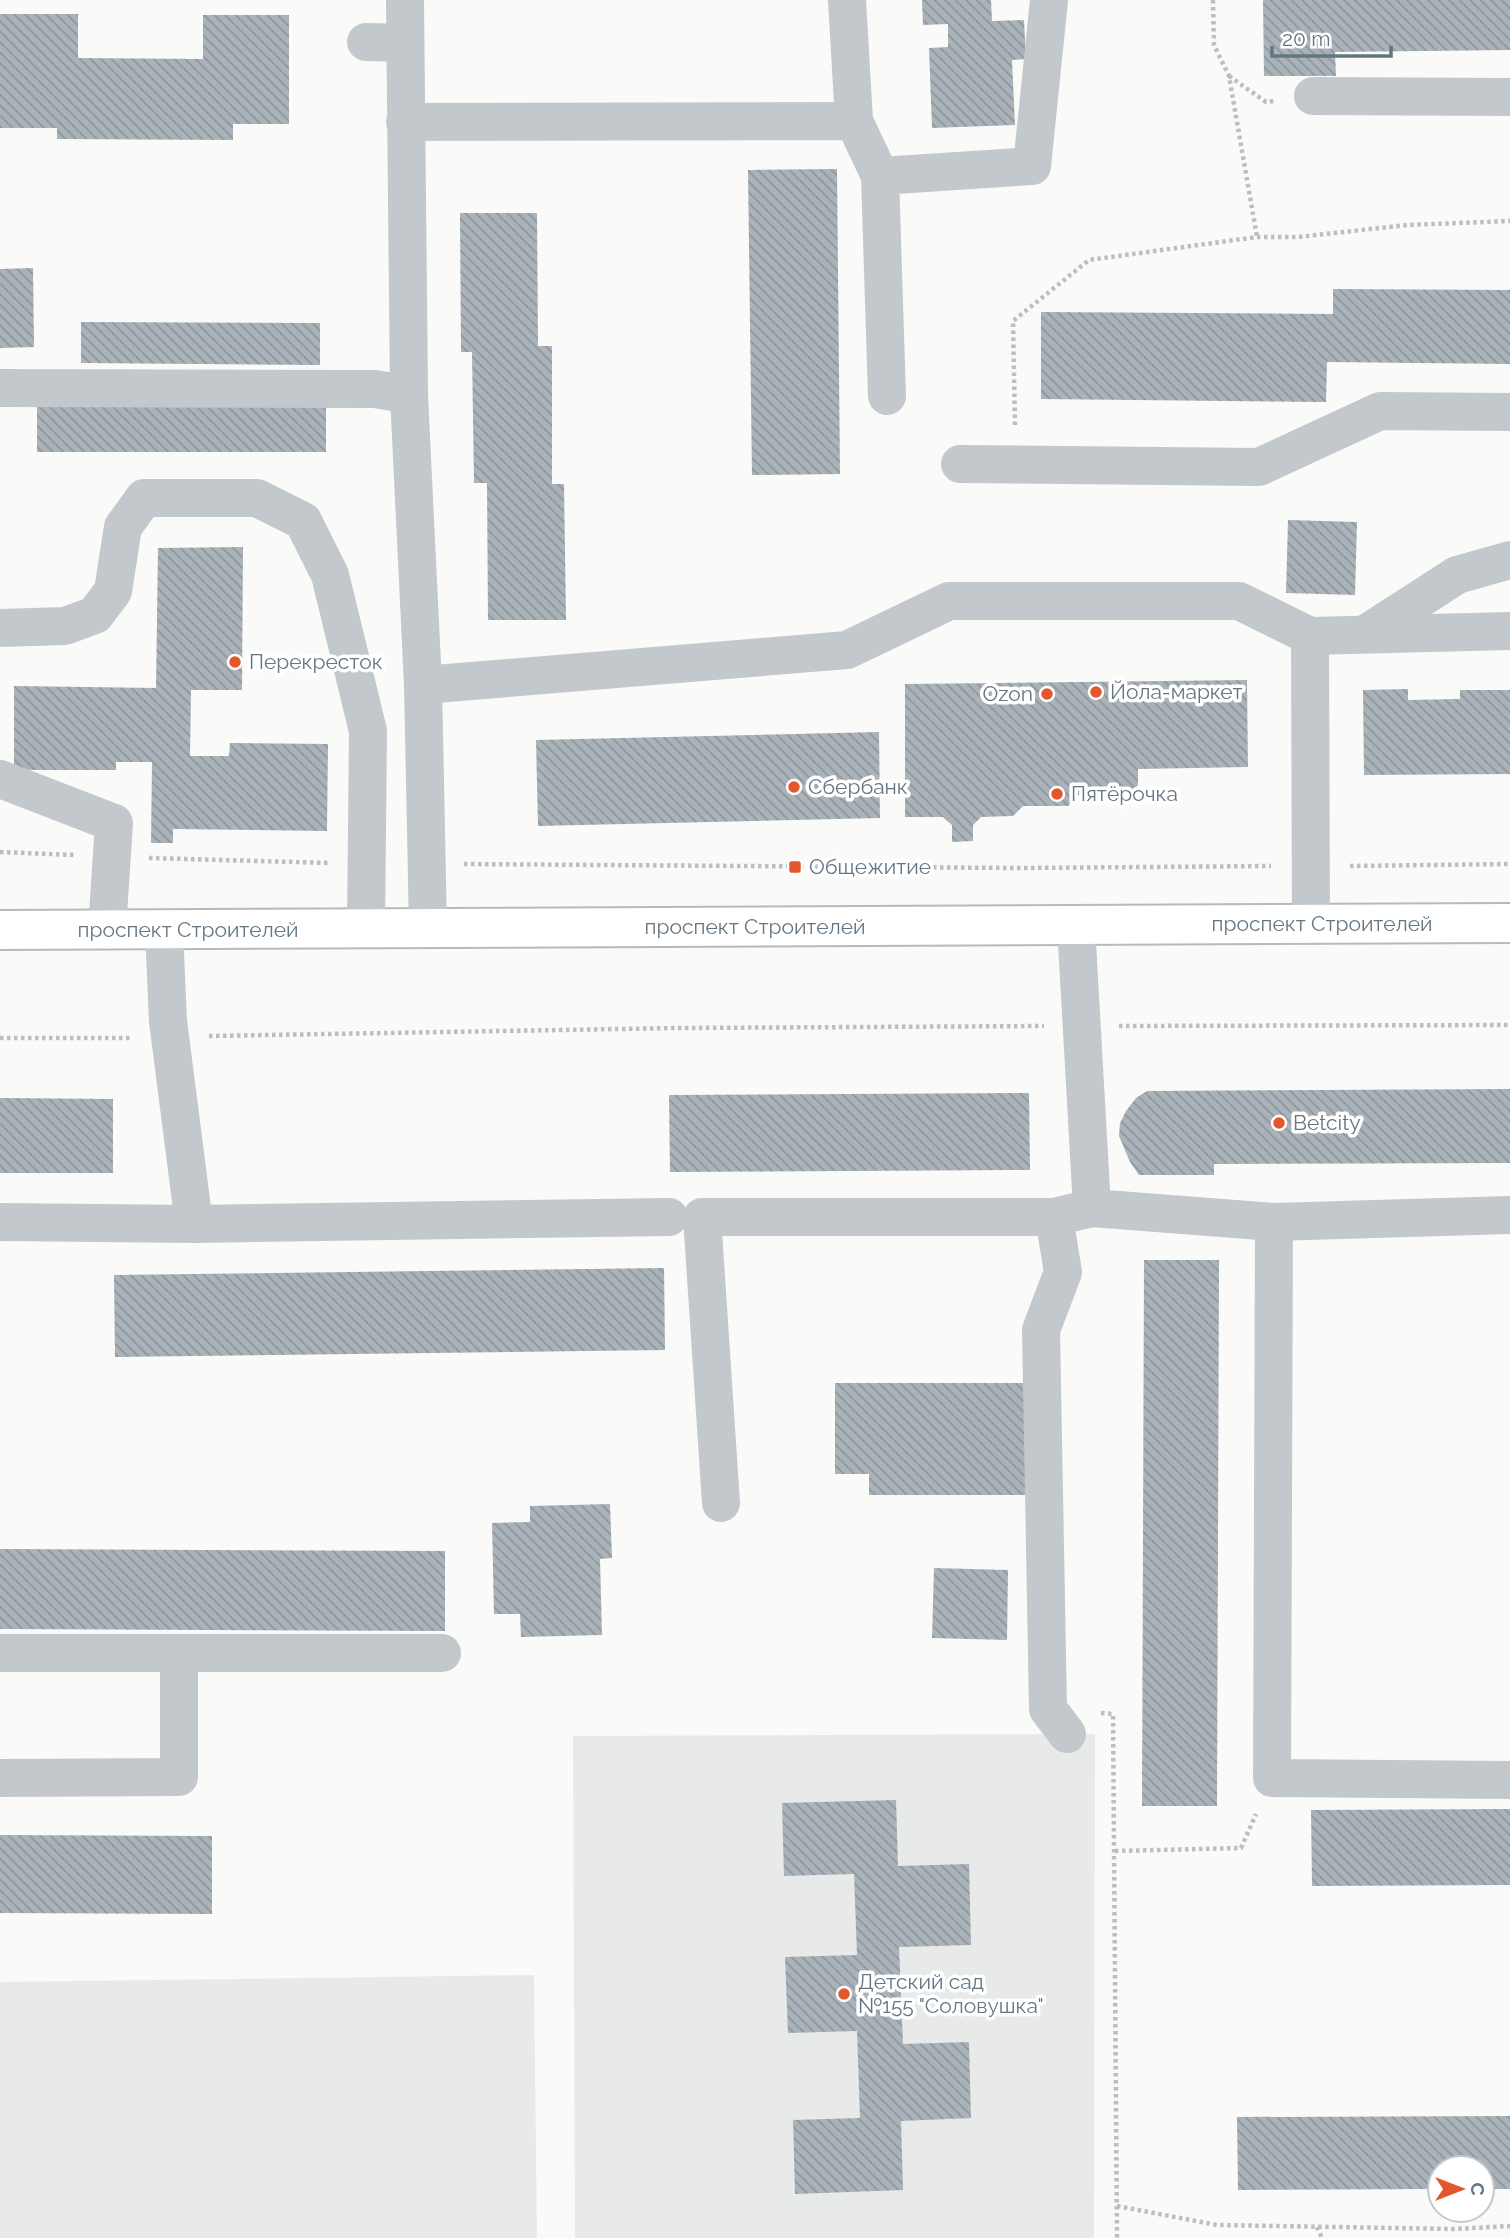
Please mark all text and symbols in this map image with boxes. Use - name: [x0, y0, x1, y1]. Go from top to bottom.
- scale bar: [1272, 14, 1391, 58]
- text: 20 m: [1282, 26, 1330, 51]
- place label: Перекресток: [249, 649, 383, 674]
- marker: Перекресток: [227, 654, 243, 670]
- place label: Йола-маркет: [1110, 679, 1243, 704]
- place label: Ozon: [982, 681, 1033, 706]
- marker: Йола-маркет: [1088, 684, 1104, 700]
- marker: Ozon: [1039, 686, 1055, 702]
- place label: Сбербанк: [808, 774, 908, 799]
- marker: Сбербанк: [786, 779, 802, 795]
- place label: Пятёрочка: [1071, 781, 1178, 806]
- marker: Пятёрочка: [1049, 786, 1065, 802]
- place label: Общежитие: [809, 854, 931, 879]
- marker: Общежитие: [787, 859, 803, 875]
- street label: проспект Строителей: [1212, 911, 1432, 936]
- street label: проспект Строителей: [645, 914, 865, 939]
- street label: проспект Строителей: [78, 917, 298, 942]
- place label: Betcity: [1293, 1110, 1361, 1135]
- marker: Betcity: [1271, 1115, 1287, 1131]
- place label: Детский сад №155 "Соловушка": [858, 1969, 1044, 2018]
- marker: Детский сад №155 "Соловушка": [836, 1986, 852, 2002]
- north arrow: [1426, 2154, 1496, 2224]
- text: С: [1467, 2182, 1489, 2196]

